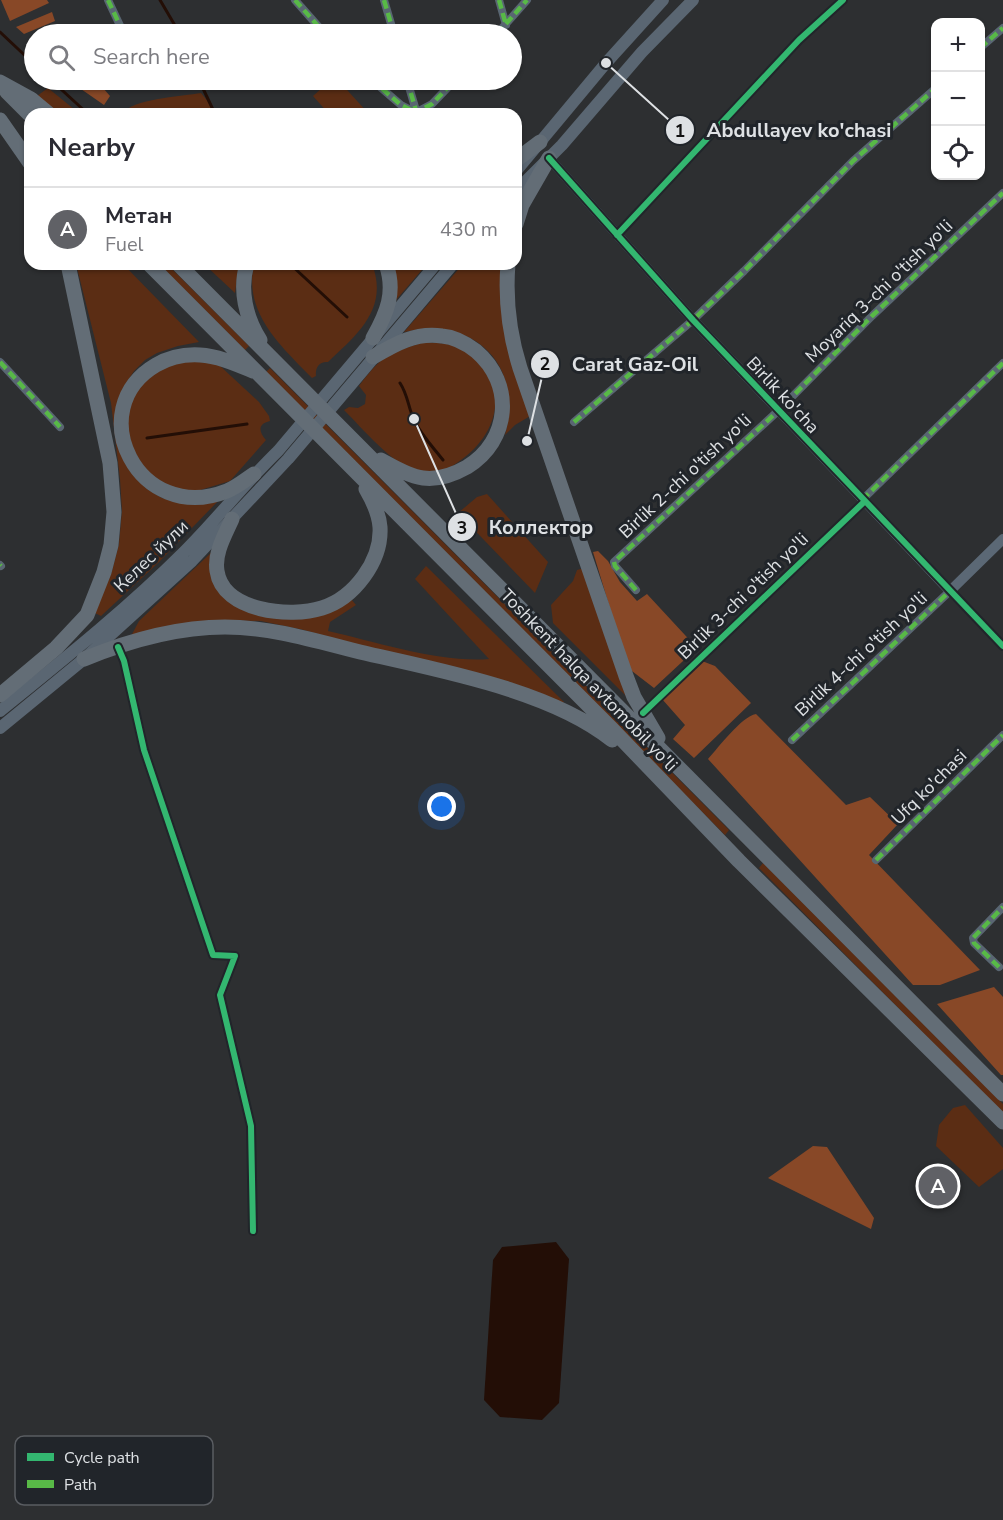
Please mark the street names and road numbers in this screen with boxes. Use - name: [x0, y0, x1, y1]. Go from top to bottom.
- street label: Moyariq 3-chi o'tish yo'li: [800, 214, 958, 368]
- street label: Birlik ko'cha: [741, 351, 825, 439]
- street label: Birlik 2-chi o'tish yo'li: [614, 408, 756, 544]
- street label: Келес йули: [109, 514, 193, 598]
- street label: Birlik 3-chi o'tish yo'li: [673, 527, 813, 665]
- street label: Toshkent halqa avtomobil yo'li: [495, 583, 683, 777]
- street label: Birlik 4-chi o'tish yo'li: [790, 586, 932, 722]
- street label: Ufq ko'chasi: [886, 744, 972, 830]

